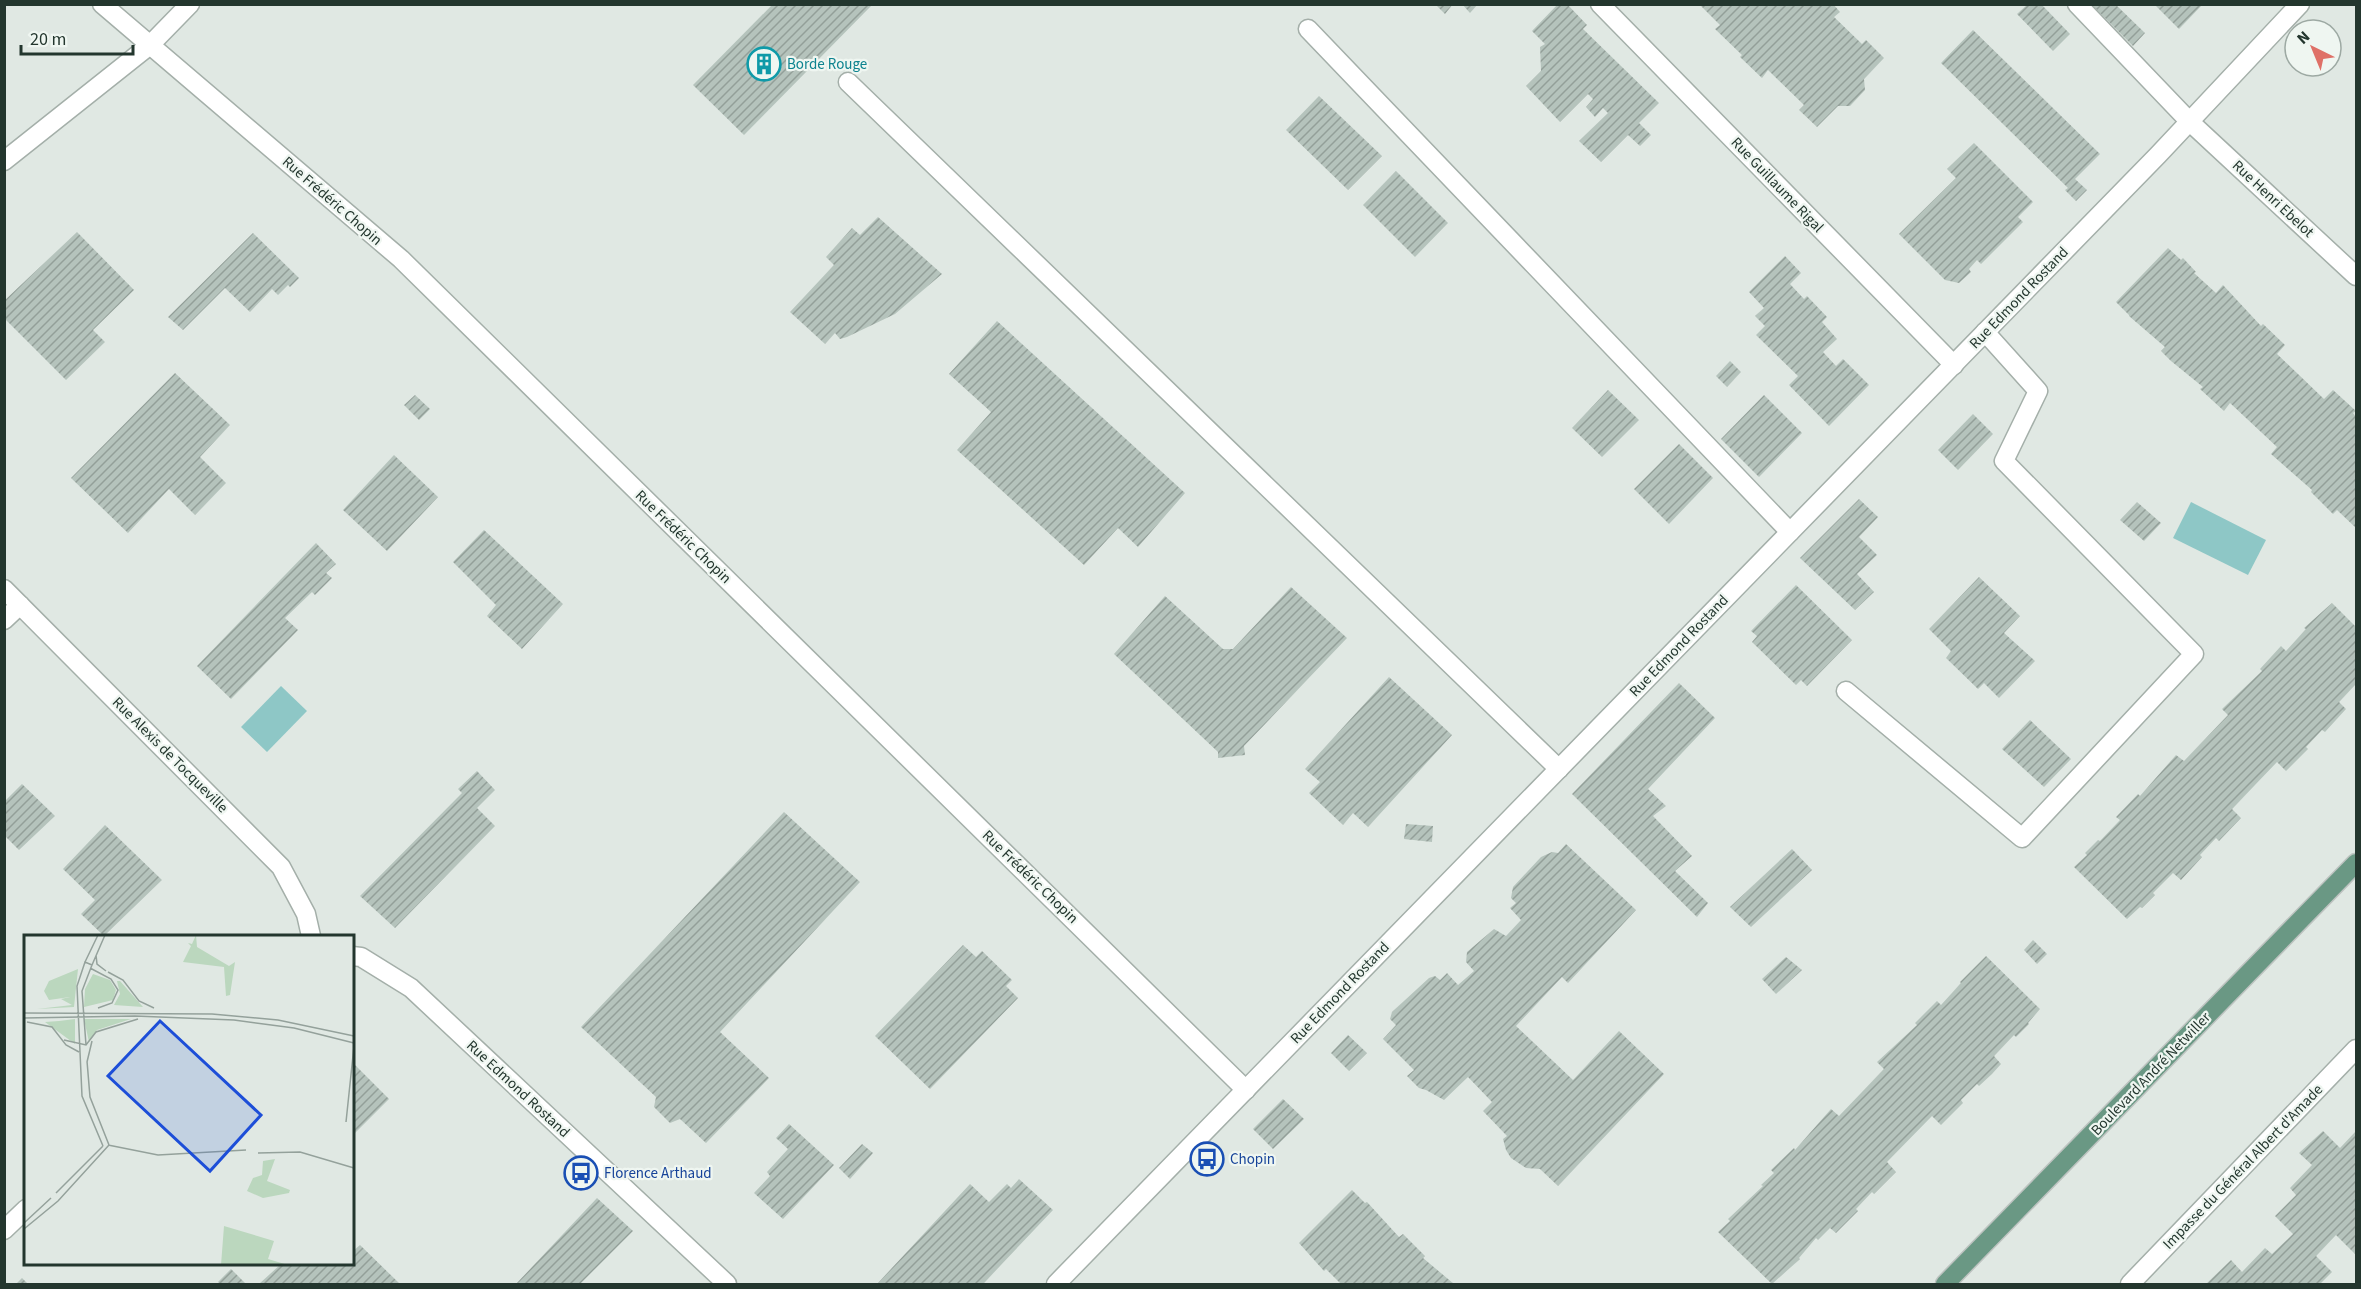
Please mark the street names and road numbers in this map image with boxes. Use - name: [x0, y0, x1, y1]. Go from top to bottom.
- street label: Rue Guillaume Rigal: [1726, 133, 1828, 238]
- street label: Rue Frédéric Chopin: [277, 152, 387, 250]
- street label: Rue Henri Ebelot: [2227, 156, 2319, 242]
- street label: Rue Edmond Rostand: [1965, 242, 2073, 354]
- street label: Rue Frédéric Chopin: [630, 486, 736, 588]
- street label: Rue Edmond Rostand: [1625, 590, 1733, 702]
- street label: Rue Alexis de Tocqueville: [107, 692, 233, 818]
- street label: Rue Frédéric Chopin: [977, 826, 1083, 928]
- street label: Rue Edmond Rostand: [1286, 937, 1394, 1049]
- street label: Boulevard André Netwiller: [2086, 1007, 2216, 1140]
- street label: Rue Edmond Rostand: [462, 1035, 574, 1143]
- street label: Impasse du Général Albert d'Amade: [2158, 1080, 2328, 1254]

